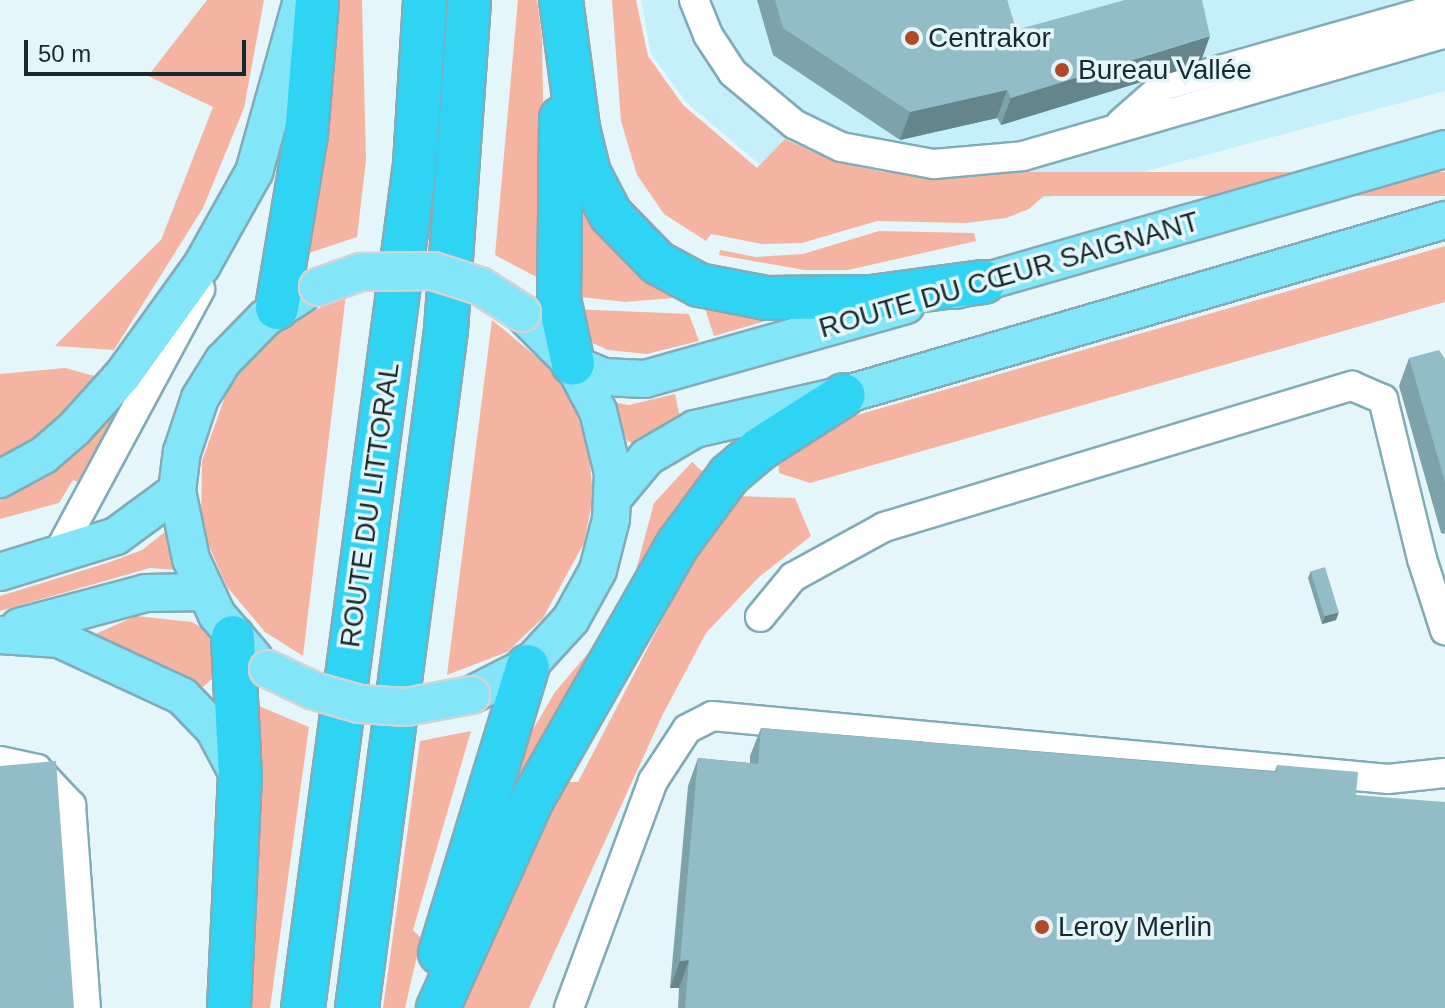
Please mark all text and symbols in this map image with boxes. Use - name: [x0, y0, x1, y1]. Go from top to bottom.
- place label: Centrakor: [928, 21, 1051, 55]
- scale bar: [28, 24, 250, 74]
- marker: Centrakor: [903, 29, 921, 47]
- text: 50 m: [38, 40, 91, 67]
- place label: Bureau Vallée: [1078, 53, 1252, 87]
- marker: Bureau Vallée: [1053, 61, 1071, 79]
- street label: ROUTE DU CŒUR SAIGNANT: [815, 205, 1203, 345]
- street label: ROUTE DU LITTORAL: [333, 360, 407, 650]
- place label: Leroy Merlin: [1058, 910, 1212, 944]
- marker: Leroy Merlin: [1033, 918, 1051, 936]

